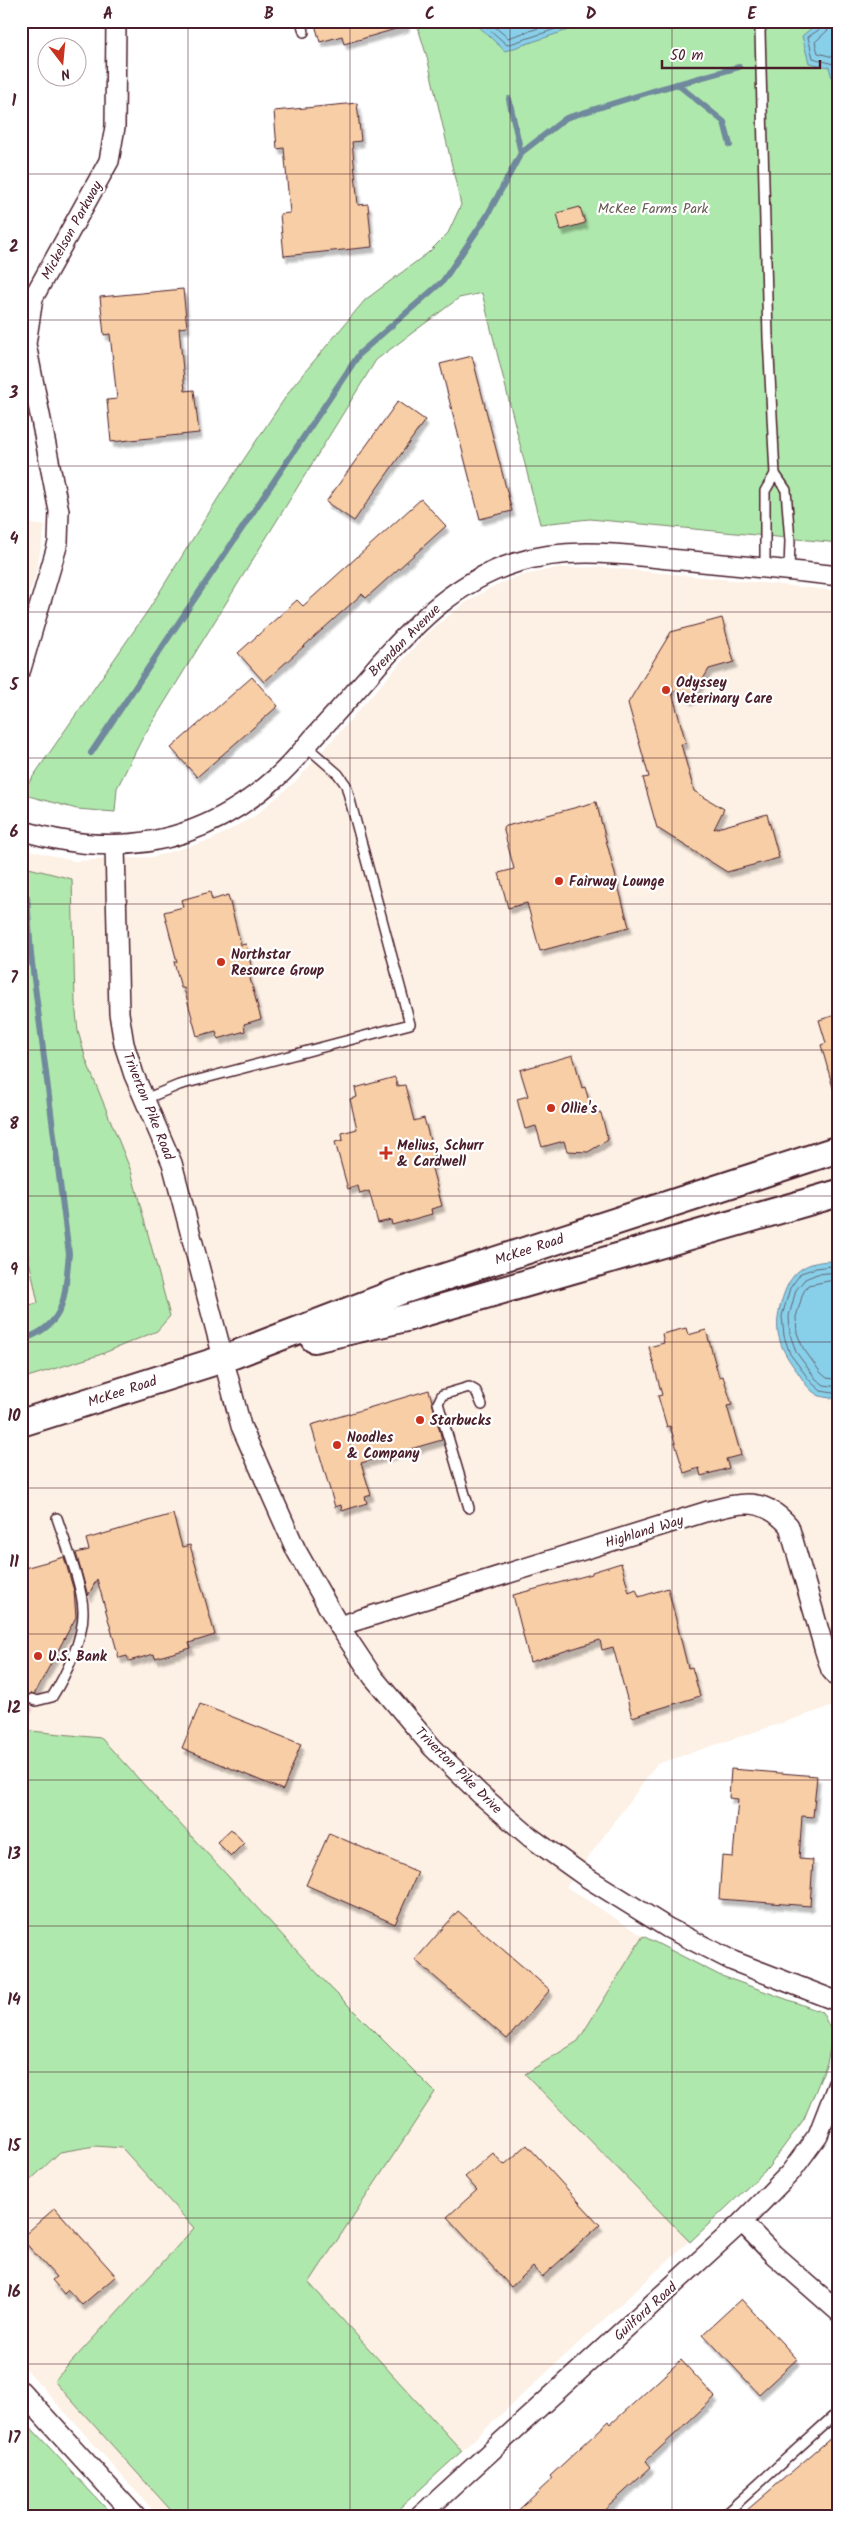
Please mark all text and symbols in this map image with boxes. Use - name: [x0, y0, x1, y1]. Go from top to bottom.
- text: A: [103, 2, 113, 27]
- text: B: [264, 2, 274, 27]
- text: C: [425, 2, 435, 27]
- text: D: [586, 2, 597, 27]
- text: E: [748, 2, 758, 27]
- north arrow: [38, 38, 88, 88]
- scale bar: [662, 38, 820, 70]
- text: 50 m: [670, 44, 704, 68]
- text: N: [58, 62, 73, 85]
- text: 1: [12, 89, 17, 114]
- street label: Mickelson Parkway: [36, 177, 108, 284]
- park label: McKee Farms Park: [598, 198, 709, 220]
- text: 2: [9, 235, 19, 260]
- text: 3: [9, 381, 19, 406]
- text: 4: [10, 527, 19, 552]
- street label: Brendan Avenue: [363, 599, 447, 682]
- place label: Odyssey Veterinary Care: [676, 672, 773, 710]
- text: 5: [9, 673, 20, 698]
- marker: Odyssey Veterinary Care: [660, 684, 672, 696]
- text: 6: [10, 820, 19, 845]
- place label: Fairway Lounge: [569, 871, 665, 893]
- marker: Fairway Lounge: [553, 875, 565, 887]
- place label: Northstar Resource Group: [231, 944, 325, 982]
- marker: Northstar Resource Group: [215, 956, 227, 968]
- text: 7: [10, 966, 18, 991]
- street label: Triverton Pike Road: [116, 1049, 180, 1165]
- place label: Ollie's: [561, 1098, 598, 1120]
- marker: Ollie's: [545, 1102, 557, 1114]
- text: 8: [9, 1112, 19, 1137]
- place label: Melius, Schurr & Cardwell: [397, 1135, 485, 1173]
- marker: Melius, Schurr & Cardwell: [379, 1146, 393, 1160]
- street label: McKee Road: [492, 1228, 568, 1272]
- text: 9: [10, 1258, 18, 1283]
- street label: McKee Road: [85, 1370, 161, 1414]
- text: 10: [7, 1404, 21, 1429]
- place label: Starbucks: [430, 1410, 492, 1432]
- marker: Starbucks: [414, 1414, 426, 1426]
- place label: Noodles & Company: [347, 1427, 420, 1465]
- marker: Noodles & Company: [331, 1439, 343, 1451]
- street label: Highland Way: [602, 1509, 687, 1554]
- text: 11: [9, 1550, 19, 1575]
- place label: U.S. Bank: [48, 1646, 108, 1668]
- marker: U.S. Bank: [32, 1650, 44, 1662]
- text: 12: [7, 1696, 21, 1721]
- street label: Triverton Pike Drive: [410, 1722, 507, 1820]
- text: 13: [7, 1842, 21, 1867]
- text: 14: [7, 1988, 21, 2013]
- text: 15: [8, 2134, 22, 2159]
- street label: Guilford Road: [609, 2276, 683, 2346]
- text: 16: [7, 2280, 21, 2305]
- text: 17: [8, 2426, 21, 2451]

